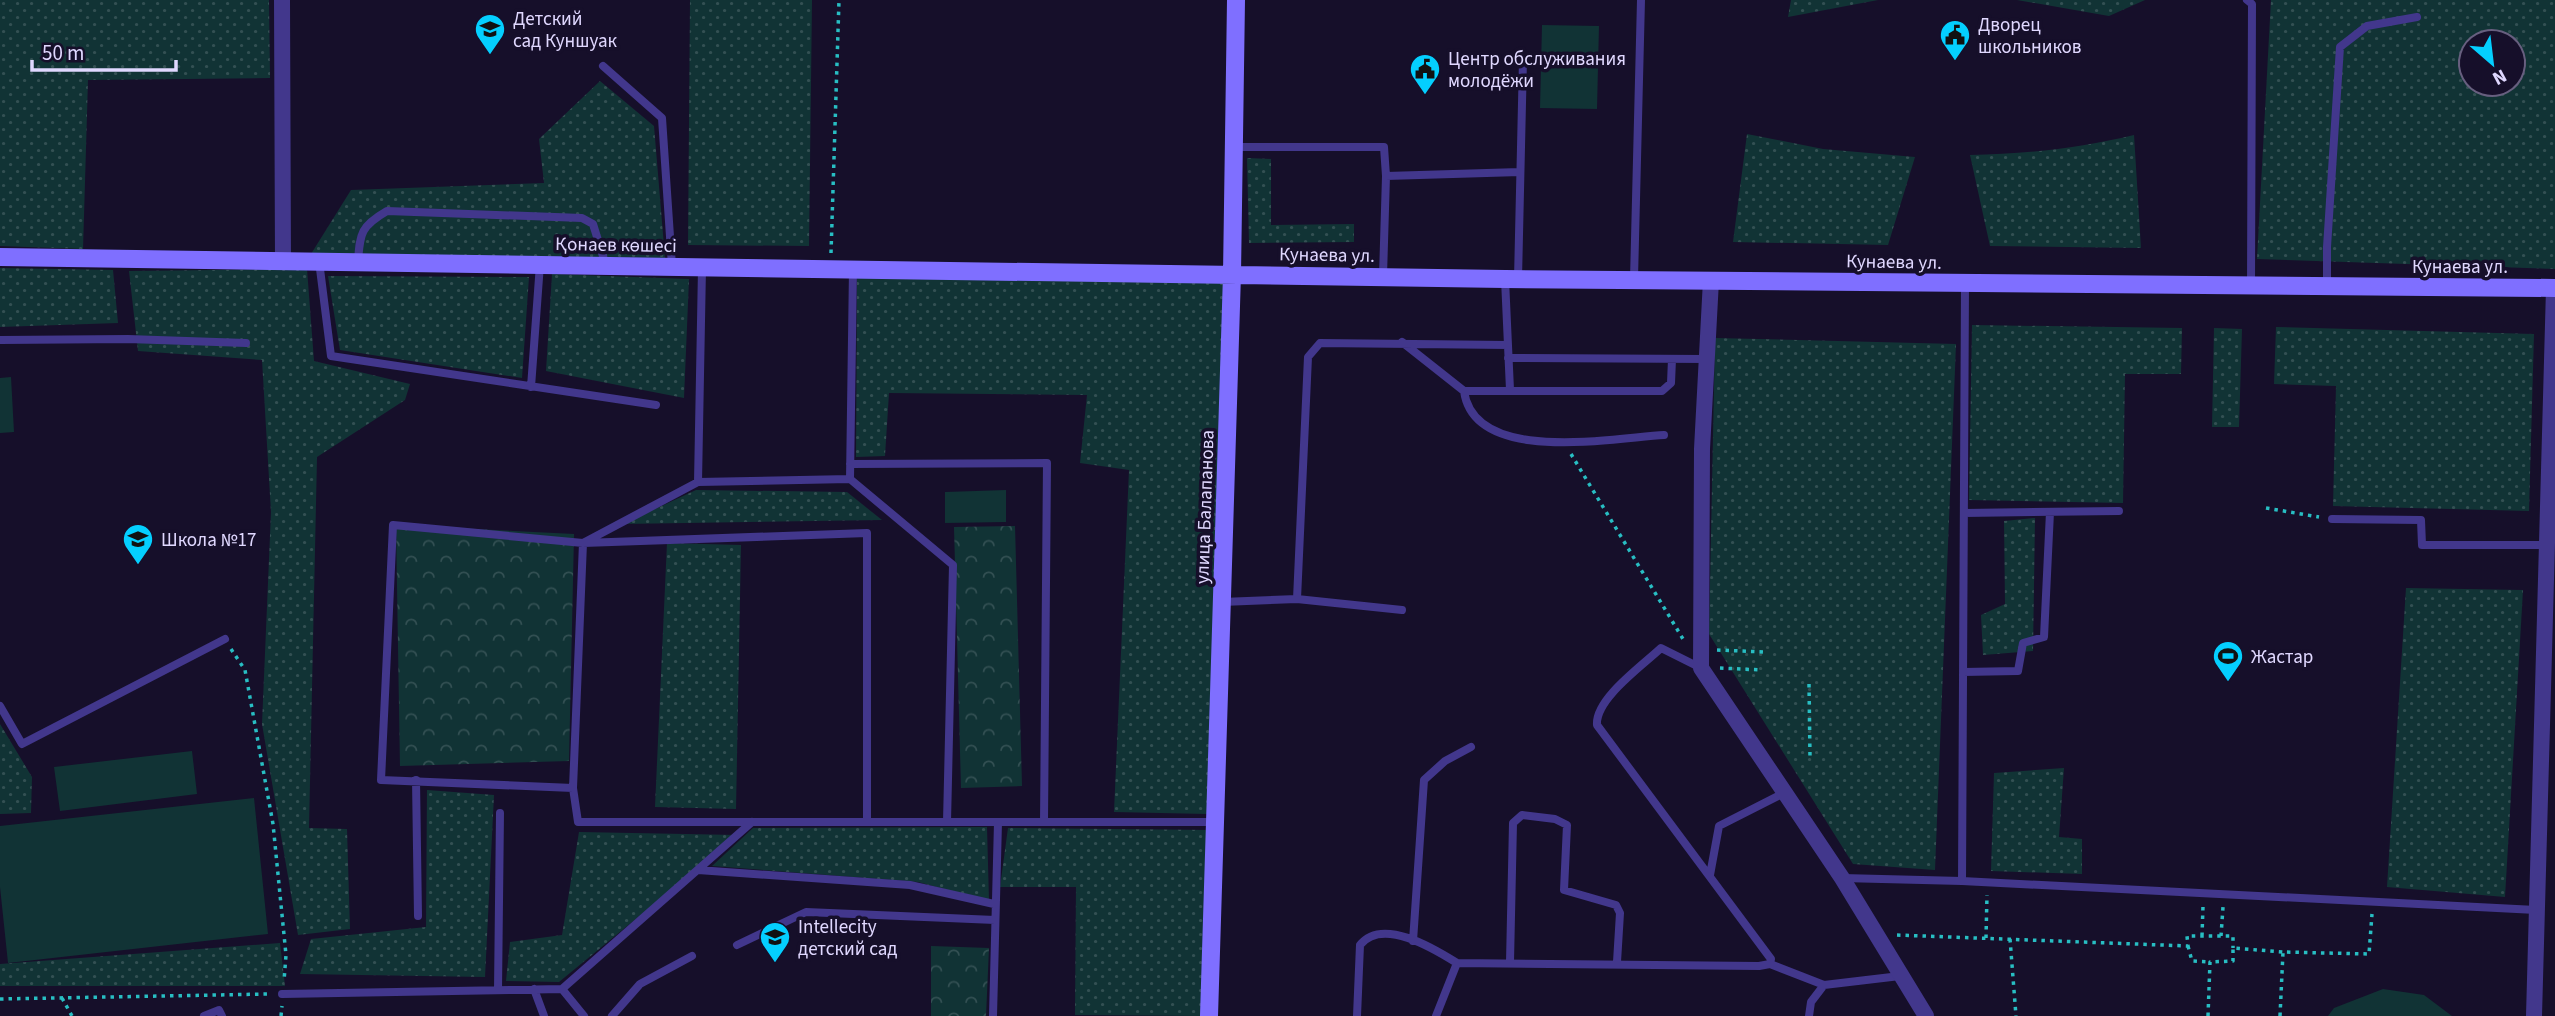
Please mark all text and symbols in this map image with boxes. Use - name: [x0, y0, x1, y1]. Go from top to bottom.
- place label: Детский сад Куншуак: [513, 6, 617, 55]
- school or university icon: Детский сад Куншуак: [473, 12, 507, 56]
- place label: Дворец школьников: [1978, 12, 2081, 61]
- public building icon: Дворец школьников: [1938, 18, 1972, 62]
- scale bar: [32, 28, 175, 72]
- north arrow: [2457, 28, 2527, 98]
- text: 50 m: [42, 38, 84, 68]
- place label: Центр обслуживания молодёжи: [1448, 46, 1626, 95]
- public building icon: Центр обслуживания молодёжи: [1408, 52, 1442, 96]
- text: N: [2487, 62, 2511, 92]
- street label: Қонаев көшесі: [555, 231, 677, 260]
- street label: Кунаева ул.: [1279, 241, 1375, 270]
- street label: Кунаева ул.: [1846, 248, 1942, 277]
- street label: Кунаева ул.: [2412, 254, 2508, 281]
- street label: улица Балапанова: [1189, 430, 1222, 585]
- school or university icon: Школа №17: [121, 522, 155, 566]
- place label: Школа №17: [161, 527, 256, 554]
- sports icon: Жастар: [2211, 639, 2245, 683]
- place label: Жастар: [2251, 644, 2313, 671]
- place label: Intellecity детский сад: [798, 914, 897, 963]
- school or university icon: Intellecity детский сад: [758, 920, 792, 964]

